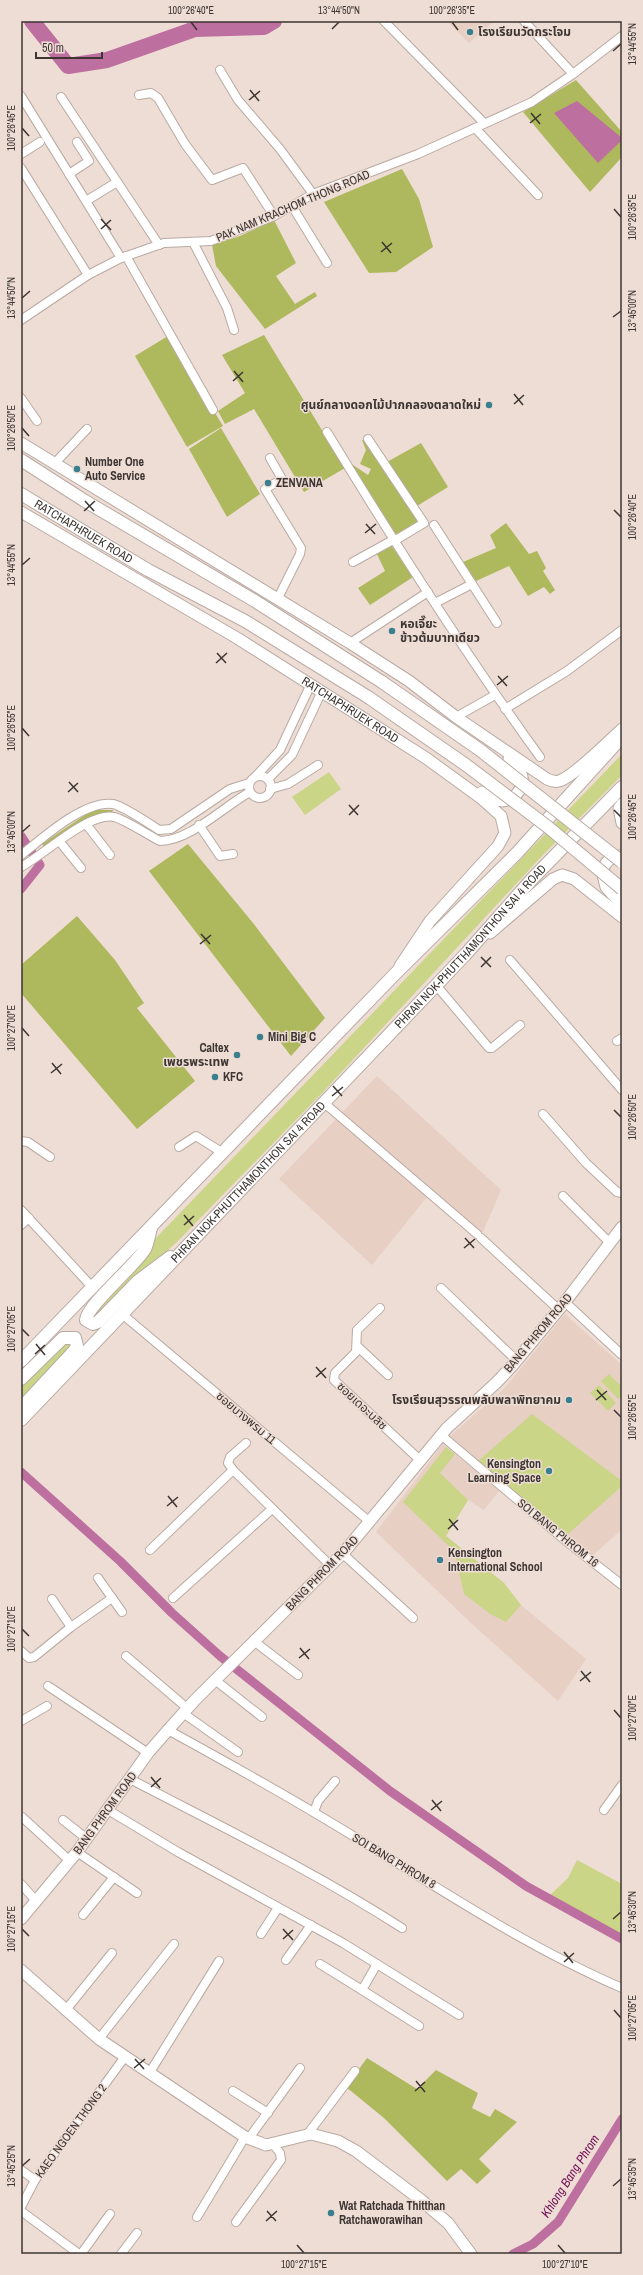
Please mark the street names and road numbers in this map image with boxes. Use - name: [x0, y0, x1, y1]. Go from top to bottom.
- street label: PAK NAM KRACHOM THONG ROAD: [214, 166, 372, 246]
- street label: RATCHAPHRUEK ROAD: [31, 496, 136, 567]
- street label: RATCHAPHRUEK ROAD: [298, 673, 402, 747]
- street label: PHRAN NOK-PHUTTHAMONTHON SAI 4 ROAD: [391, 861, 550, 1032]
- street label: PHRAN NOK-PHUTTHAMONTHON SAI 4 ROAD: [167, 1098, 329, 1266]
- street label: BANG PHROM ROAD: [500, 1290, 576, 1376]
- street label: ซอยเดอะบลิซ: [333, 1379, 391, 1433]
- street label: ซอยบางพรม 11: [213, 1388, 280, 1448]
- street label: SOI BANG PHROM 16: [514, 1495, 602, 1571]
- street label: BANG PHROM ROAD: [282, 1532, 362, 1614]
- street label: BANG PHROM ROAD: [70, 1768, 140, 1858]
- street label: SOI BANG PHROM 8: [349, 1830, 439, 1892]
- street label: KAEO NGOEN THONG 2: [31, 2081, 111, 2181]

